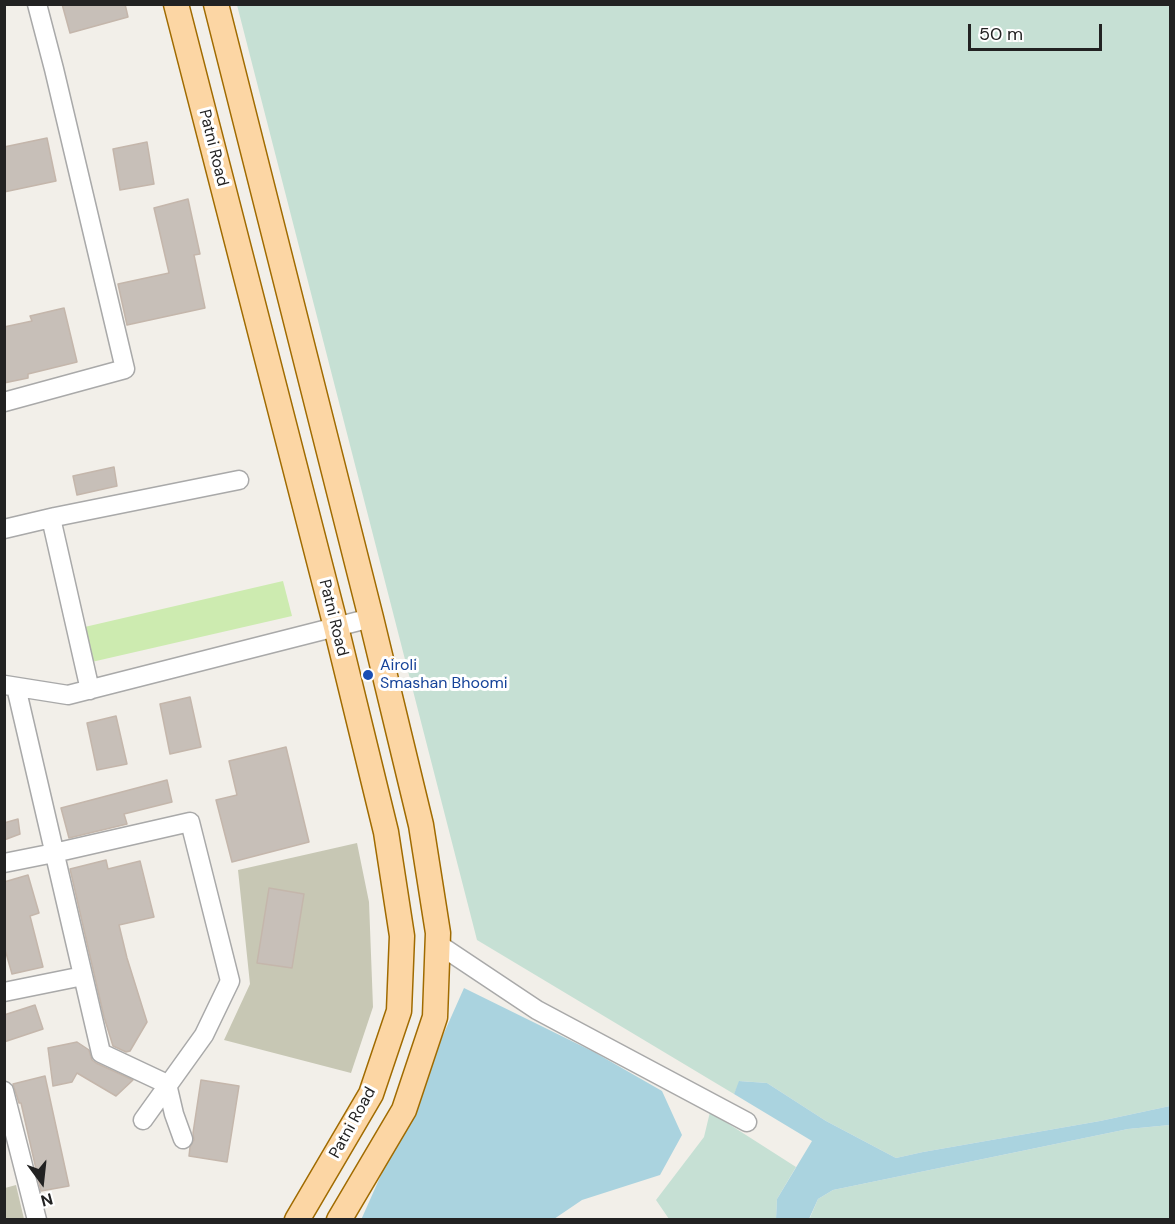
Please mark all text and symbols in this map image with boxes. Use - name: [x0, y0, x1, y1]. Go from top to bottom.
- scale bar: [971, 12, 1104, 50]
- text: 50 m: [979, 22, 1023, 46]
- street label: Patni Road: [194, 108, 232, 188]
- street label: Patni Road: [314, 578, 352, 658]
- place label: Airoli Smashan Bhoomi: [380, 656, 508, 694]
- marker: Airoli Smashan Bhoomi: [361, 668, 375, 682]
- street label: Patni Road: [326, 1084, 380, 1162]
- north arrow: [12, 1152, 72, 1212]
- text: N: [38, 1188, 55, 1212]

